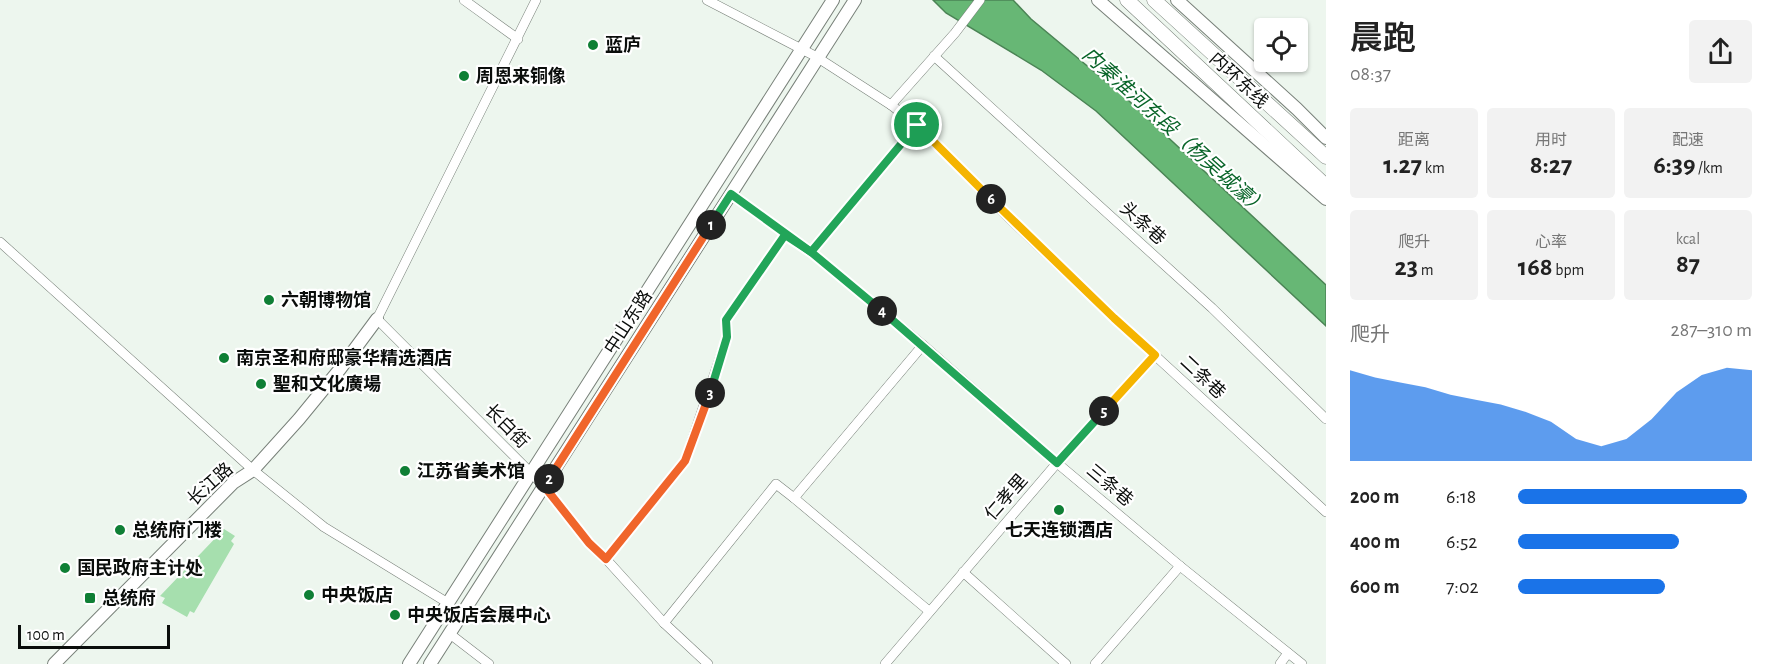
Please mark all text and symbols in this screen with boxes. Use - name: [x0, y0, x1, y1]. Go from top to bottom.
- map controls: [1254, 18, 1308, 72]
- button: locate: [1254, 18, 1308, 72]
- button: share: [1689, 20, 1752, 83]
- text: 晨跑: [1350, 23, 1416, 56]
- place label: 蓝庐: [605, 35, 641, 55]
- marker: 蓝庐: [586, 38, 600, 52]
- water label: 内秦淮河东段（杨吴城濠）: [1078, 43, 1272, 219]
- street label: 内环东线: [1206, 48, 1272, 112]
- text: 08:37: [1350, 64, 1391, 84]
- place label: 周恩来铜像: [476, 66, 566, 86]
- marker: 周恩来铜像: [457, 69, 471, 83]
- pin: [891, 99, 942, 150]
- icon: arrive: [900, 108, 933, 141]
- text: 距离: [1398, 132, 1430, 148]
- text: 用时: [1535, 132, 1567, 148]
- text: 配速: [1672, 132, 1704, 148]
- text: 1.27: [1383, 152, 1422, 178]
- text: 8:27: [1530, 152, 1572, 178]
- text: 6:39: [1653, 152, 1695, 178]
- text: km: [1422, 160, 1445, 176]
- text: /km: [1695, 160, 1723, 176]
- pin: 6: [976, 184, 1006, 214]
- text: 6: [987, 191, 995, 207]
- street label: 头条巷: [1116, 198, 1170, 248]
- pin: 1: [696, 210, 726, 240]
- text: 1: [708, 217, 714, 233]
- text: kcal: [1676, 231, 1700, 247]
- text: 爬升: [1398, 234, 1430, 250]
- text: 心率: [1535, 234, 1567, 250]
- text: 87: [1676, 251, 1700, 277]
- text: 23: [1395, 254, 1418, 280]
- text: 168: [1518, 254, 1553, 280]
- text: m: [1418, 262, 1433, 278]
- text: bpm: [1553, 262, 1584, 278]
- street label: 中山东路: [600, 286, 656, 358]
- place label: 六朝博物馆: [281, 290, 371, 310]
- marker: 六朝博物馆: [262, 293, 276, 307]
- pin: 4: [867, 296, 897, 326]
- text: 4: [878, 303, 886, 319]
- text: 287–310 m: [1671, 320, 1752, 340]
- text: 爬升: [1350, 325, 1390, 345]
- place label: 南京圣和府邸豪华精选酒店: [236, 347, 452, 368]
- marker: 南京圣和府邸豪华精选酒店: [217, 351, 231, 365]
- street label: 二条巷: [1176, 351, 1230, 403]
- place label: 聖和文化廣場: [273, 374, 381, 394]
- marker: 聖和文化廣場: [254, 377, 268, 391]
- pin: 3: [695, 378, 725, 408]
- text: 3: [707, 385, 713, 401]
- pin: 5: [1089, 396, 1119, 426]
- street label: 长白街: [481, 400, 533, 452]
- text: 5: [1101, 403, 1107, 419]
- street label: 长江路: [183, 459, 237, 509]
- street label: 三条巷: [1083, 460, 1137, 510]
- place label: 江苏省美术馆: [417, 461, 525, 481]
- marker: 江苏省美术馆: [398, 464, 412, 478]
- pin: 2: [534, 464, 564, 494]
- street label: 仁孝里: [981, 470, 1031, 524]
- text: 2: [545, 471, 553, 487]
- text: 200 m: [1350, 487, 1399, 507]
- text: 6:18: [1446, 487, 1476, 507]
- marker: 七天连锁酒店: [1052, 503, 1066, 517]
- place label: 总统府门楼: [132, 520, 222, 540]
- place label: 七天连锁酒店: [1005, 520, 1113, 540]
- marker: 总统府门楼: [113, 523, 127, 537]
- text: 400 m: [1350, 532, 1400, 552]
- text: 6:52: [1446, 532, 1477, 552]
- place label: 国民政府主计处: [77, 557, 203, 578]
- marker: 国民政府主计处: [58, 561, 72, 575]
- text: 600 m: [1350, 577, 1400, 597]
- text: 7:02: [1446, 577, 1479, 597]
- place label: 中央饭店: [321, 585, 393, 605]
- place label: 总统府: [102, 588, 156, 608]
- marker: 中央饭店: [302, 588, 316, 602]
- marker: 总统府: [83, 591, 97, 605]
- place label: 中央饭店会展中心: [407, 605, 551, 625]
- marker: 中央饭店会展中心: [388, 608, 402, 622]
- scale bar: [18, 622, 170, 650]
- text: 100 m: [27, 627, 65, 643]

